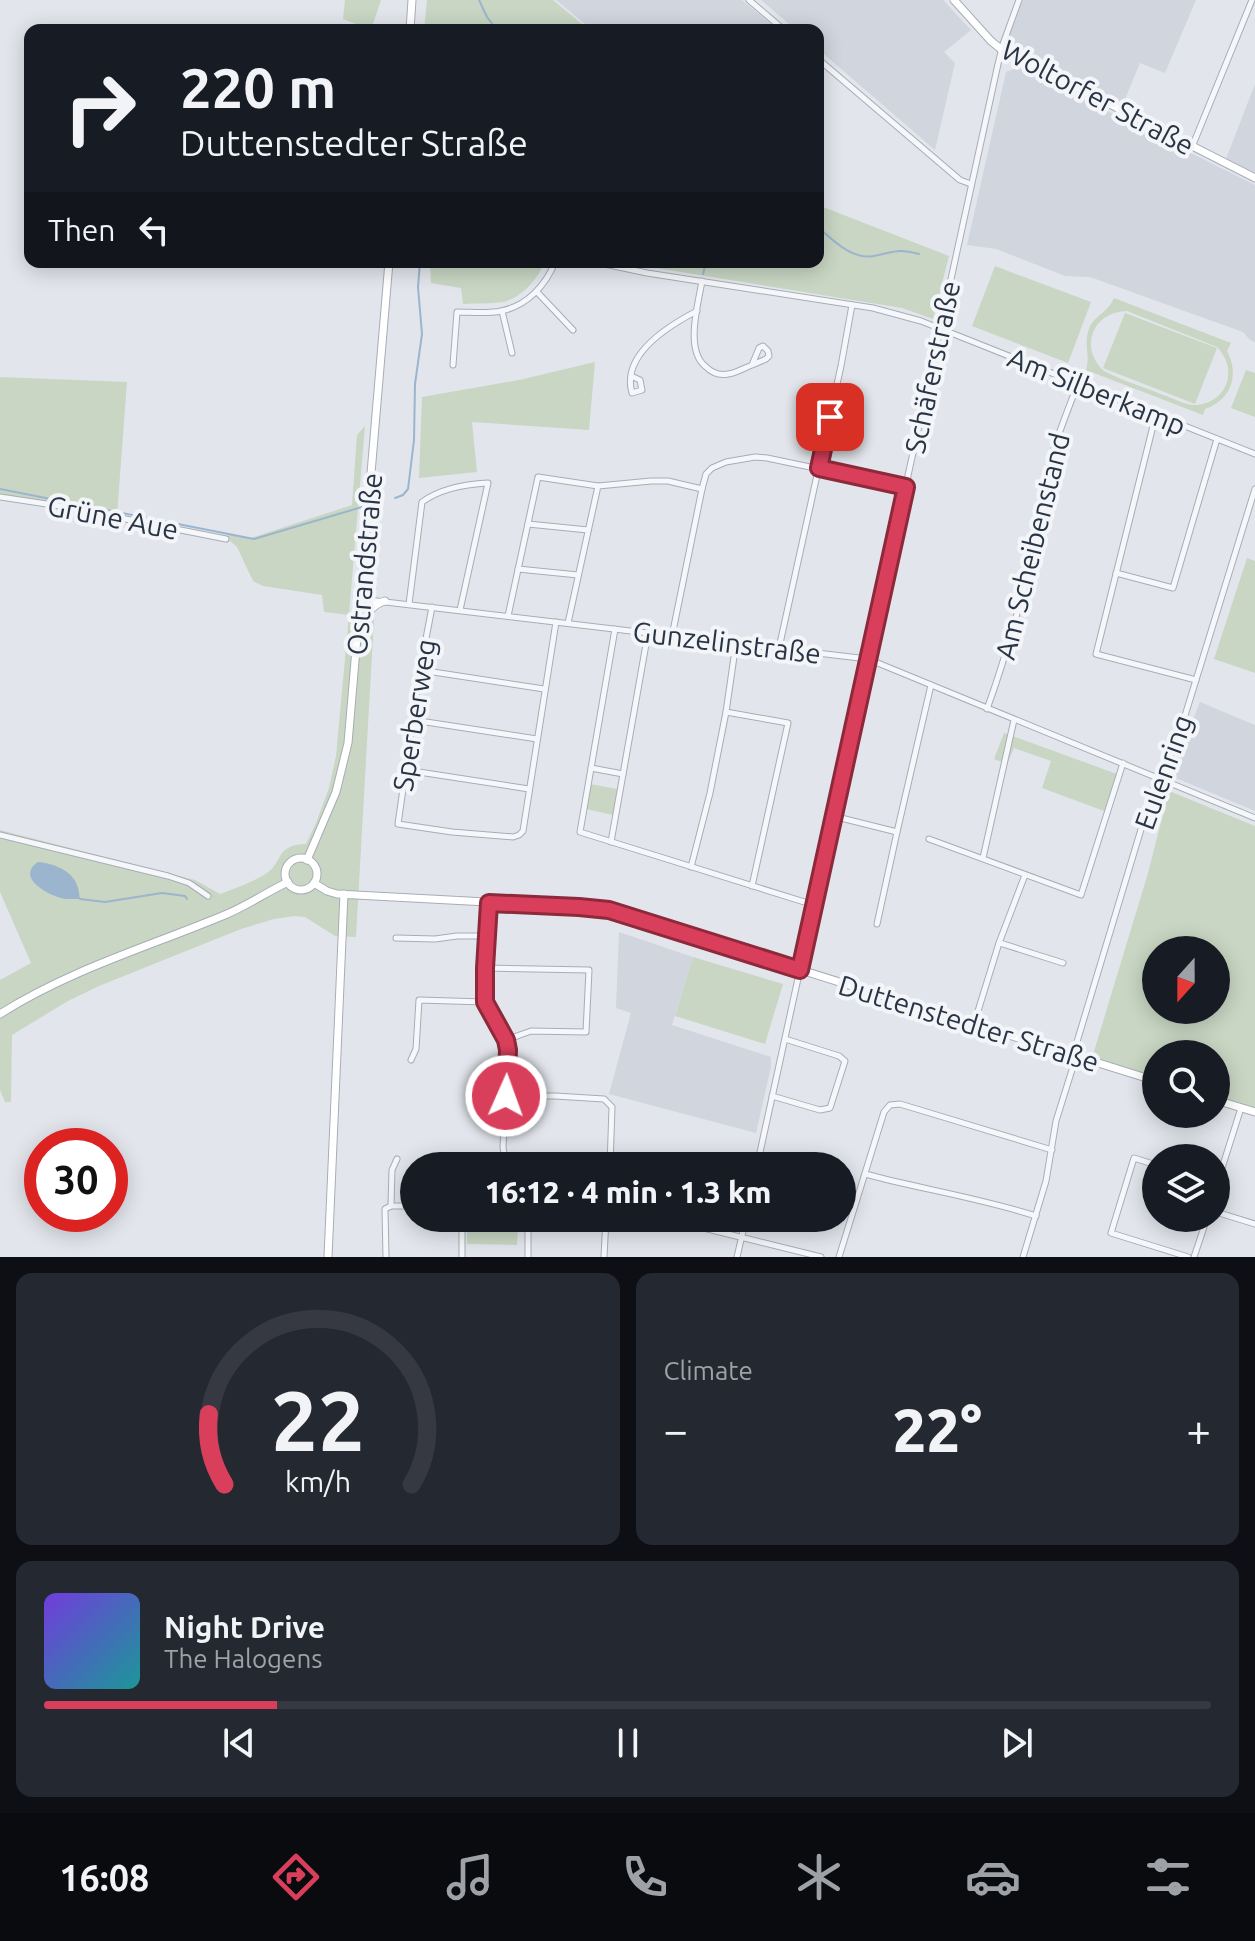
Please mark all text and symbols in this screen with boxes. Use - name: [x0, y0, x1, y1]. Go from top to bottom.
- street label: Woltorfer Straße: [997, 33, 1199, 161]
- icon: right: [48, 56, 152, 160]
- text: 220 m: [180, 56, 336, 119]
- text: Duttenstedter Straße: [180, 122, 528, 163]
- icon: left: [132, 208, 176, 252]
- text: Then: [48, 213, 116, 247]
- street label: Schäferstraße: [899, 278, 965, 456]
- street label: Am Silberkamp: [1004, 341, 1190, 441]
- pin: [796, 383, 864, 451]
- icon: arrive: [808, 395, 852, 439]
- street label: Am Scheibenstand: [989, 429, 1075, 663]
- street label: Ostrandstraße: [341, 472, 387, 656]
- street label: Grüne Aue: [45, 489, 181, 545]
- street label: Gunzelinstraße: [631, 615, 823, 669]
- street label: Sperberweg: [387, 637, 441, 793]
- street label: Eulenring: [1128, 710, 1198, 834]
- north arrow: [1142, 936, 1230, 1024]
- map controls: [1142, 936, 1230, 1232]
- street label: Duttenstedter Straße: [835, 969, 1103, 1077]
- button: search: [1142, 1040, 1230, 1128]
- position arrow: [464, 1054, 548, 1138]
- speed limit sign: 30: [24, 1128, 128, 1232]
- button: layers: [1142, 1144, 1230, 1232]
- text: 16:12 · 4 min · 1.3 km: [485, 1175, 771, 1209]
- text: Climate: [664, 1356, 753, 1385]
- text: 22: [271, 1373, 365, 1467]
- text: 22°: [893, 1396, 982, 1463]
- text: −: [664, 1405, 688, 1454]
- text: +: [1186, 1405, 1211, 1454]
- text: km/h: [285, 1465, 351, 1497]
- text: Night Drive: [164, 1610, 325, 1644]
- text: The Halogens: [164, 1644, 323, 1673]
- icon: previous: [217, 1721, 261, 1765]
- icon: pause: [606, 1721, 650, 1765]
- icon: next: [995, 1721, 1039, 1765]
- icon: directions: [268, 1849, 324, 1905]
- icon: music: [442, 1849, 498, 1905]
- icon: phone: [617, 1849, 673, 1905]
- icon: climate: [791, 1849, 847, 1905]
- icon: car: [965, 1849, 1021, 1905]
- icon: filters: [1140, 1849, 1196, 1905]
- text: 16:08: [59, 1857, 149, 1898]

